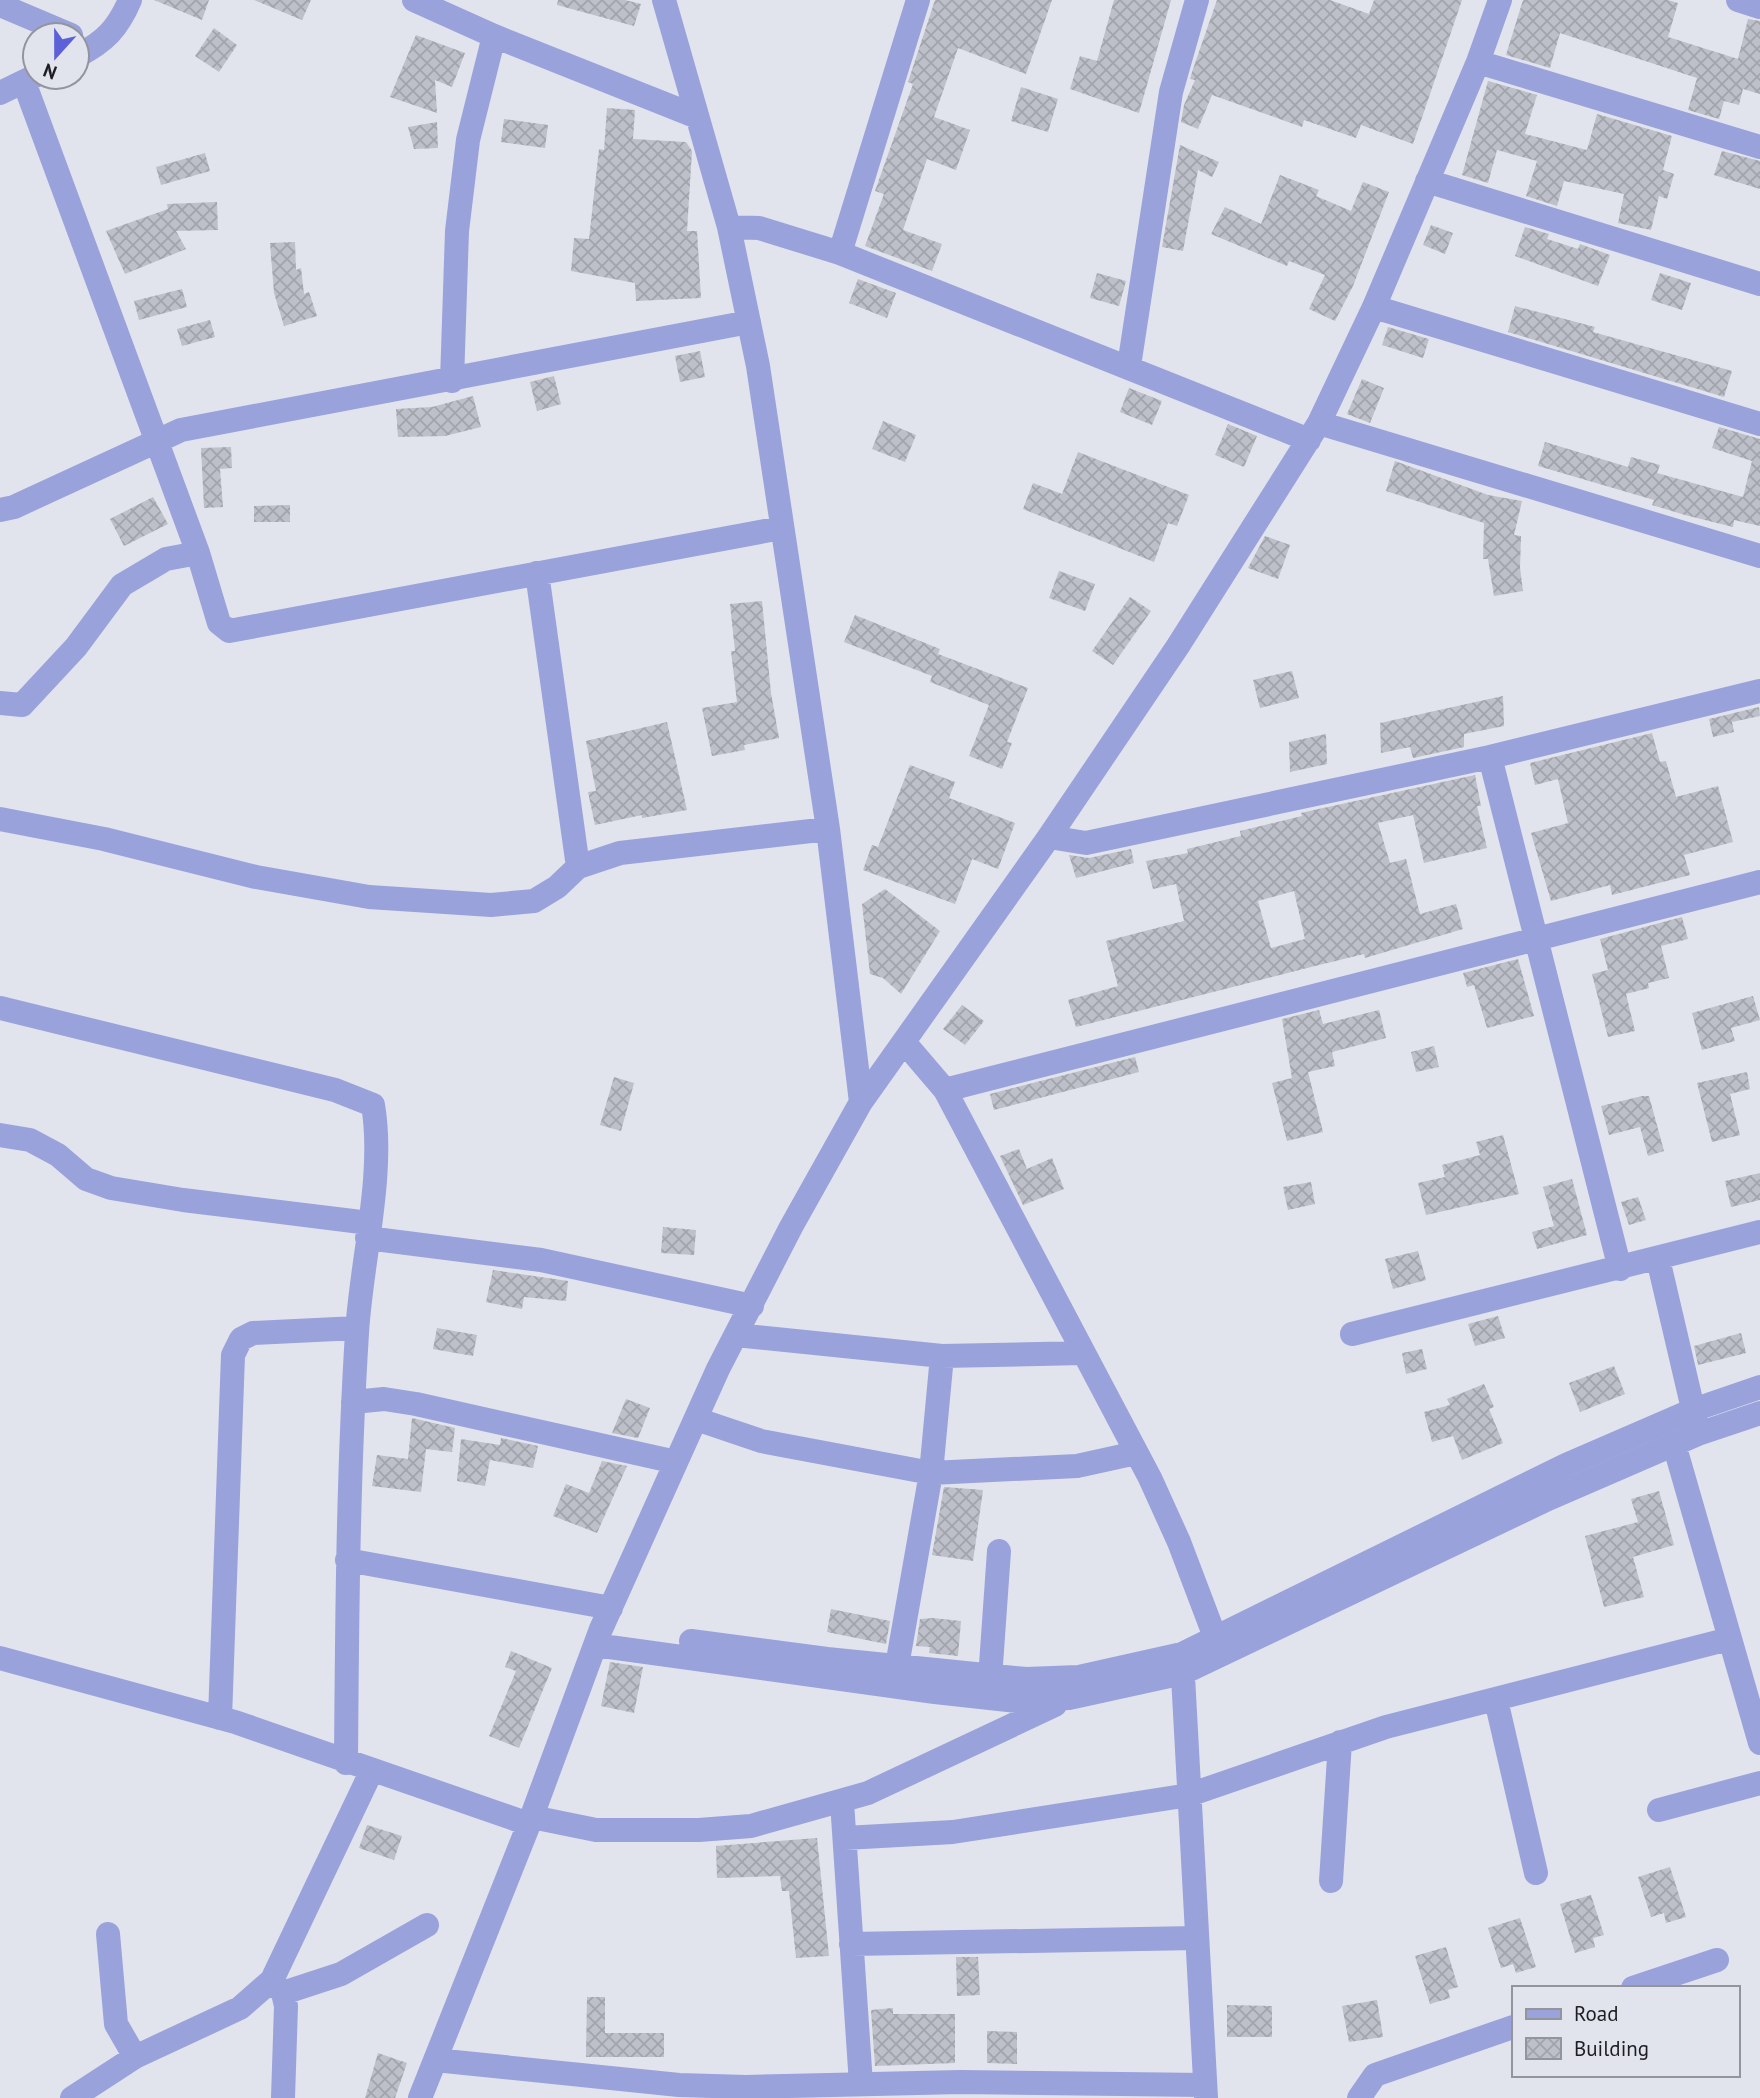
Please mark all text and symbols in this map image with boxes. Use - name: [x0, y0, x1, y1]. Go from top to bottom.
- north arrow: [21, 21, 91, 91]
- text: N: [40, 58, 60, 85]
- legend: [1512, 1986, 1739, 2077]
- text: Road: [1574, 2000, 1618, 2027]
- text: Building: [1574, 2035, 1649, 2062]

